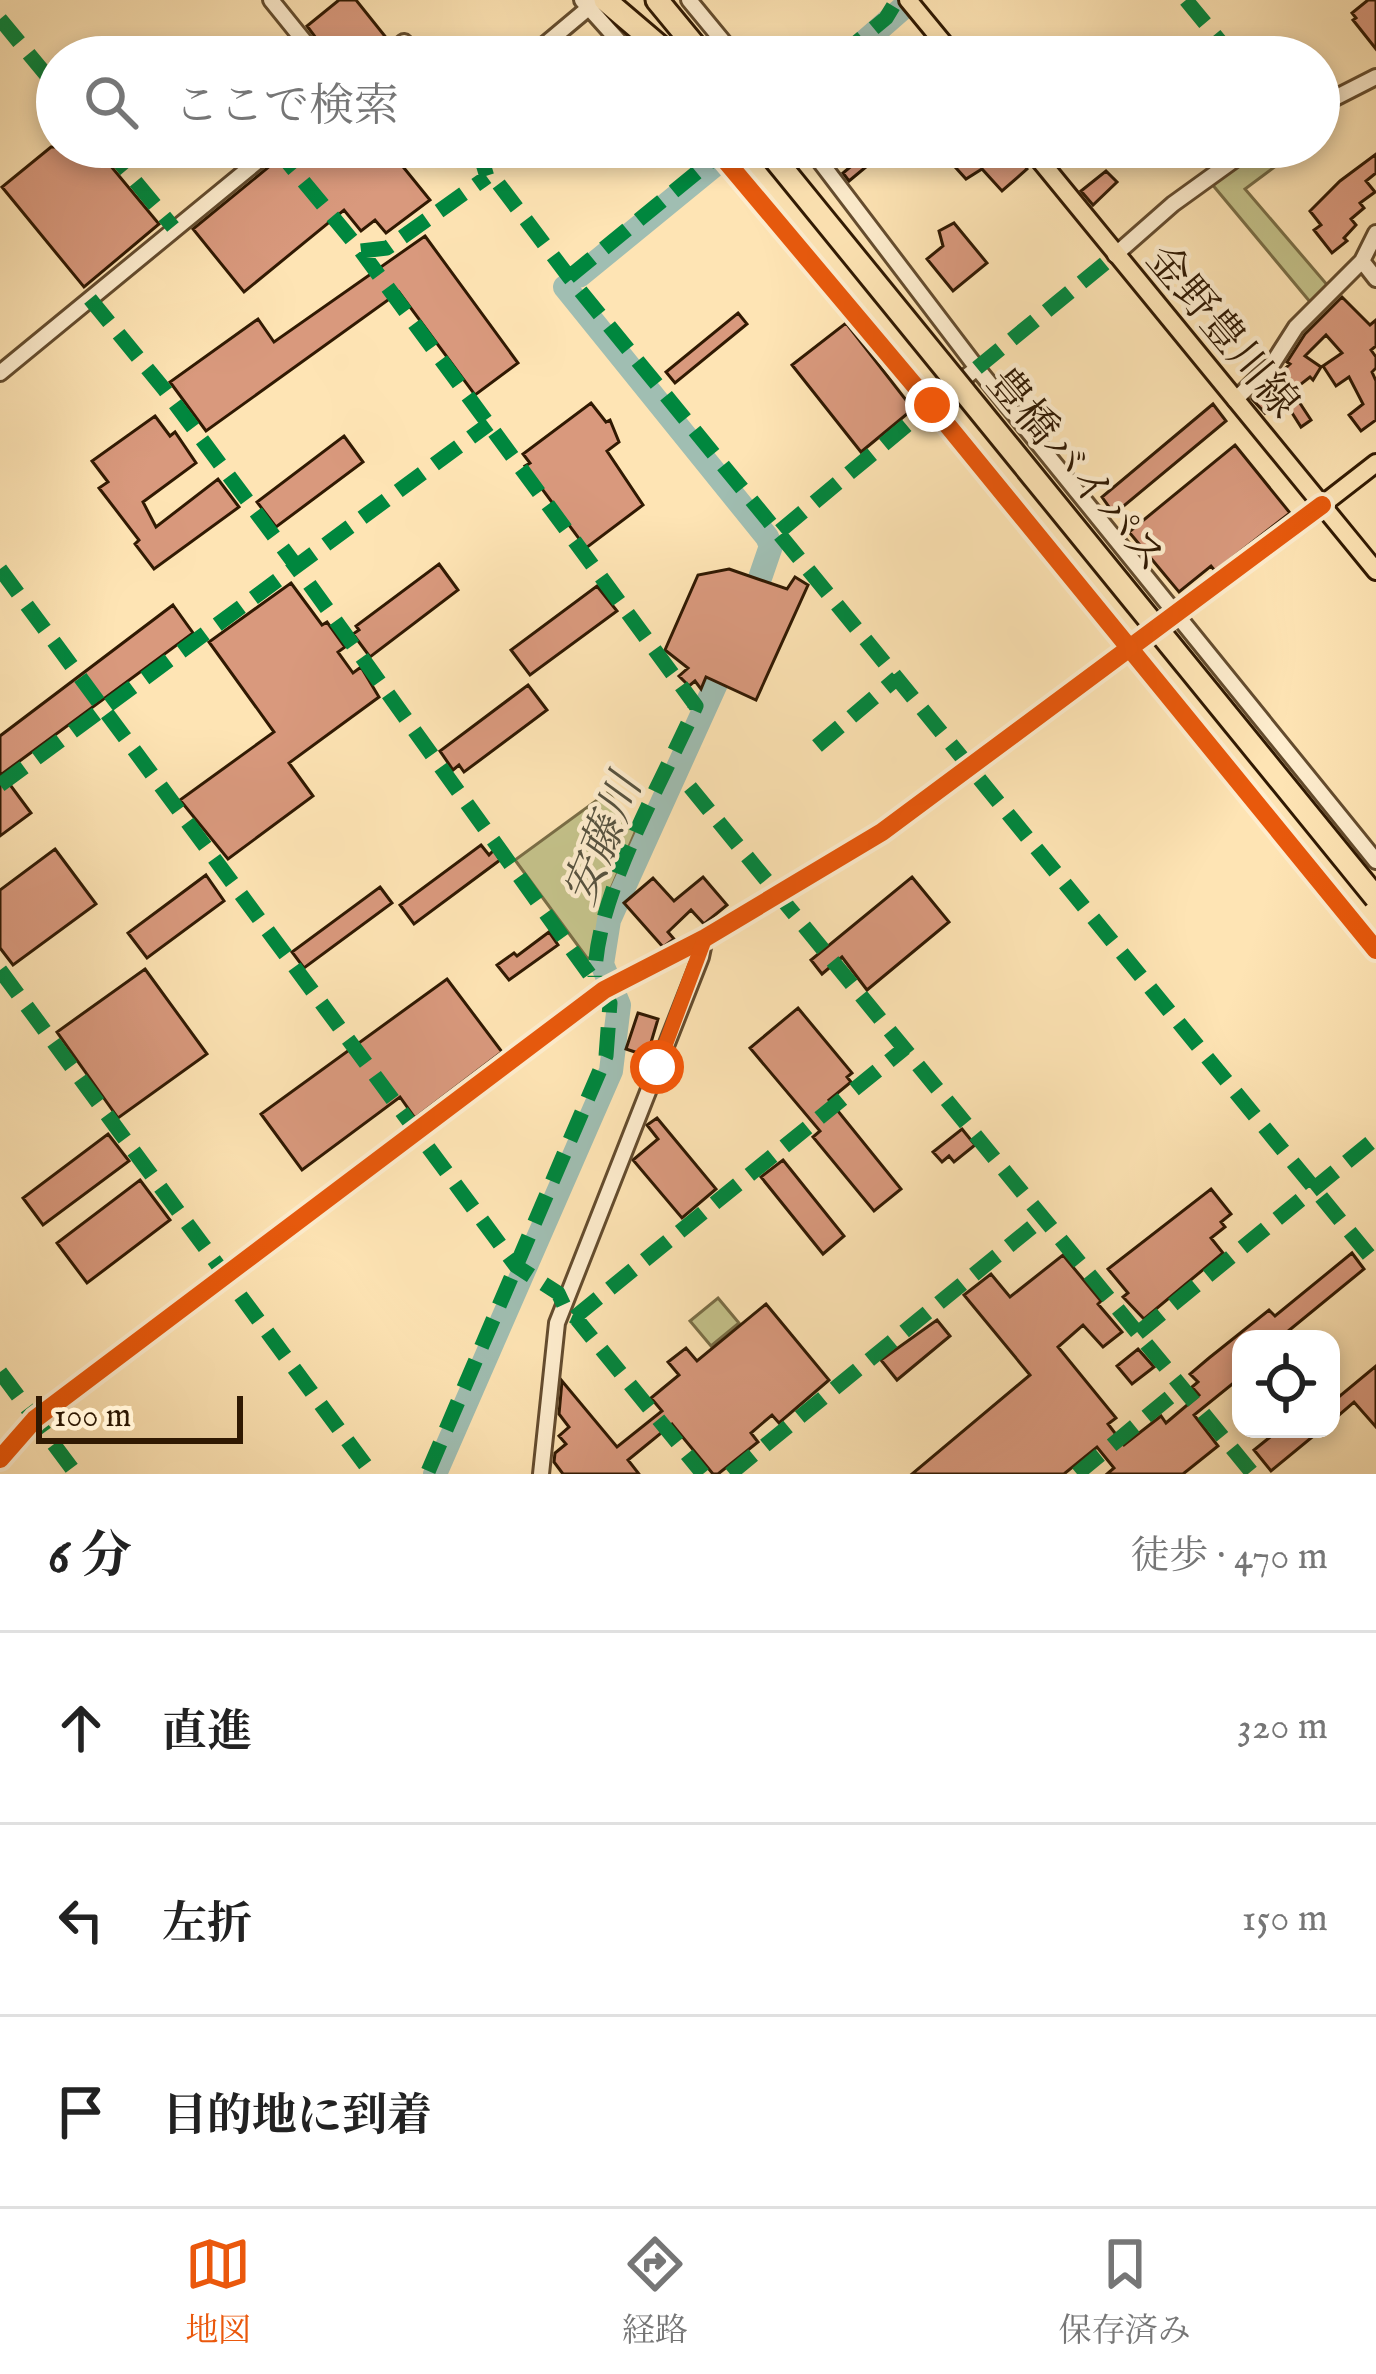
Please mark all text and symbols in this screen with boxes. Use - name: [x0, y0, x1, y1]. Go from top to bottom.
- search box: [36, 36, 1340, 168]
- icon: search: [78, 69, 144, 135]
- text: ここで検索: [174, 79, 399, 136]
- street label: 金野豊川線: [1134, 235, 1309, 430]
- street label: 豊橋バイパス: [974, 358, 1176, 584]
- route end: [905, 378, 959, 432]
- water label: 安藤川: [553, 762, 658, 914]
- route start: [630, 1040, 684, 1094]
- map controls: [1232, 1330, 1340, 1438]
- button: locate: [1232, 1330, 1340, 1438]
- scale bar: [36, 1390, 243, 1443]
- text: 100 m: [54, 1396, 131, 1438]
- text: 6 分: [48, 1526, 132, 1591]
- text: 徒歩 · 470 m: [1130, 1533, 1328, 1582]
- icon: ahead: [48, 1695, 114, 1761]
- text: 320 m: [1237, 1703, 1328, 1752]
- text: 直進: [162, 1705, 252, 1762]
- icon: left: [48, 1887, 114, 1953]
- text: 150 m: [1242, 1895, 1328, 1944]
- text: 左折: [162, 1897, 252, 1954]
- icon: arrive: [48, 2079, 114, 2145]
- text: 目的地に到着: [162, 2089, 432, 2146]
- tab: 地図: [185, 2231, 251, 2353]
- tab: 経路: [622, 2231, 688, 2353]
- tab: 保存済み: [1059, 2231, 1191, 2353]

